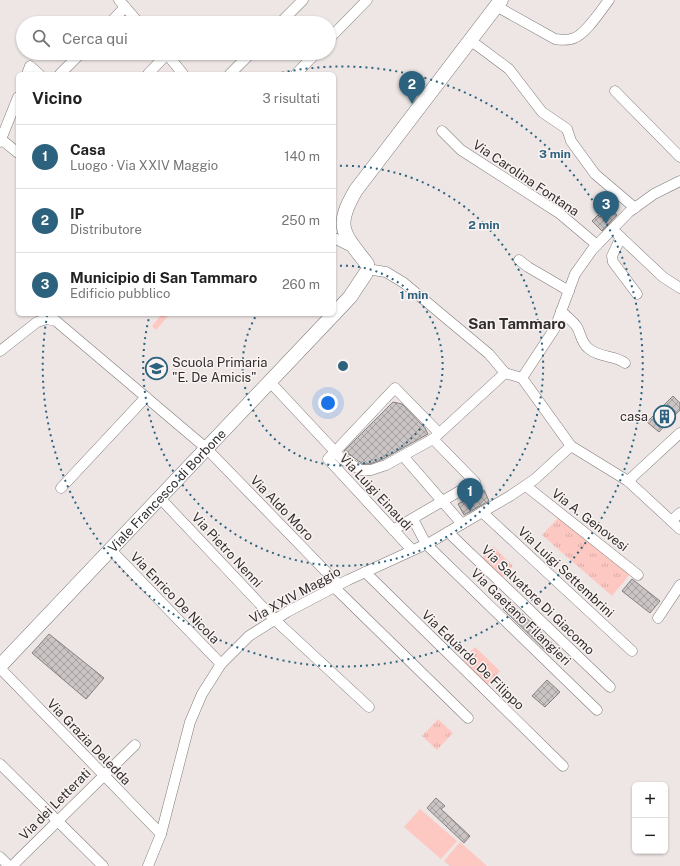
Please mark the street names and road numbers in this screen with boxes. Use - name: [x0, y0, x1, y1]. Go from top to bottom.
- street label: Via Carolina Fontana: [470, 137, 582, 219]
- street label: Viale Francesco di Borbone: [105, 426, 229, 555]
- street label: Via Luigi Einaudi: [337, 450, 415, 534]
- street label: Via Aldo Moro: [247, 472, 317, 544]
- street label: Via A. Genovesi: [549, 486, 631, 554]
- street label: Via Pietro Nenni: [189, 510, 265, 590]
- street label: Via Luigi Settembrini: [515, 524, 617, 620]
- street label: Via Salvatore Di Giacomo: [478, 542, 598, 658]
- street label: Via Enrico De Nicola: [127, 549, 223, 647]
- street label: Via XXIV Maggio: [247, 564, 343, 626]
- street label: Via Gaetano Filangieri: [468, 565, 574, 669]
- street label: Via Eduardo De Filippo: [419, 607, 527, 713]
- street label: Via Grazia Deledda: [44, 696, 134, 788]
- street label: Via dei Letterati: [16, 765, 94, 843]

